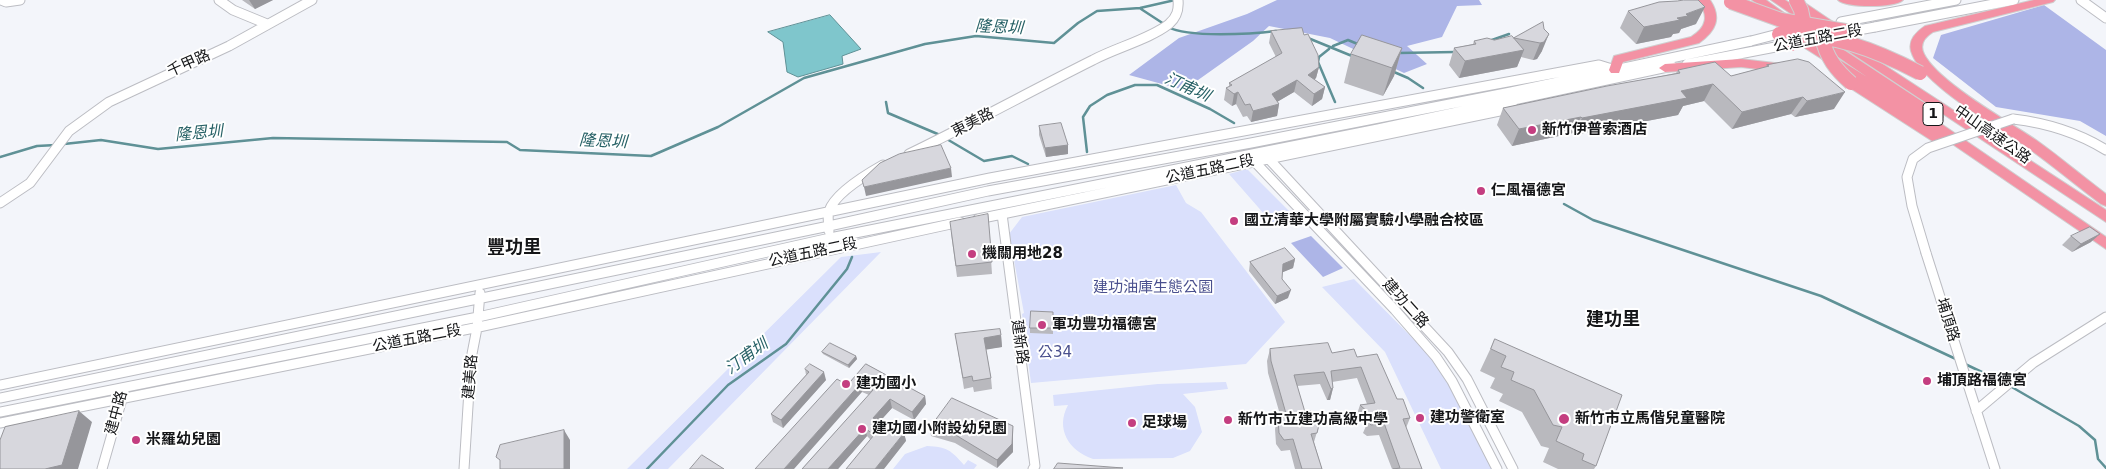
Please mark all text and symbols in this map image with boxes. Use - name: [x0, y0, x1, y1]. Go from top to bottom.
- water label: 隆恩圳: [975, 17, 1023, 39]
- street label: 公道五路二段: [1772, 22, 1864, 56]
- street label: 千甲路: [165, 47, 213, 81]
- water label: 汀甫圳: [1161, 69, 1213, 107]
- road number: 1: [1923, 102, 1943, 126]
- street label: 中山高速公路: [1950, 102, 2034, 168]
- street label: 東美路: [949, 105, 997, 141]
- place label: 新竹伊普索酒店: [1542, 121, 1647, 139]
- water label: 隆恩圳: [174, 122, 224, 146]
- marker: 新竹伊普索酒店: [1526, 124, 1538, 136]
- water label: 隆恩圳: [579, 131, 627, 153]
- street label: 公道五路二段: [1164, 152, 1256, 188]
- place label: 仁風福德宮: [1491, 182, 1566, 200]
- marker: 仁風福德宮: [1475, 185, 1487, 197]
- place label: 國立清華大學附屬實驗小學融合校區: [1244, 212, 1484, 230]
- marker: 國立清華大學附屬實驗小學融合校區: [1228, 215, 1240, 227]
- street label: 公道五路二段: [767, 235, 859, 271]
- district label: 豐功里: [487, 237, 541, 259]
- place label: 機關用地28: [982, 245, 1063, 263]
- marker: 機關用地28: [966, 248, 978, 260]
- street label: 建功二路: [1378, 276, 1432, 332]
- park label: 建功油庫生態公園: [1093, 279, 1213, 297]
- street label: 埔頂路: [1932, 296, 1962, 344]
- district label: 建功里: [1586, 309, 1640, 331]
- place label: 軍功豐功福德宮: [1052, 316, 1157, 334]
- street label: 建新路: [1007, 318, 1031, 366]
- marker: 軍功豐功福德宮: [1036, 319, 1048, 331]
- street label: 公道五路二段: [371, 322, 463, 356]
- water label: 汀甫圳: [722, 335, 772, 379]
- park label: 公34: [1038, 344, 1072, 362]
- street label: 建美路: [460, 354, 482, 400]
- place label: 埔頂路福德宮: [1937, 372, 2027, 390]
- place label: 建功國小: [856, 375, 916, 393]
- marker: 埔頂路福德宮: [1921, 375, 1933, 387]
- marker: 建功國小: [840, 378, 852, 390]
- street label: 建中路: [102, 389, 132, 437]
- place label: 建功警衛室: [1430, 409, 1505, 427]
- place label: 新竹市立馬偕兒童醫院: [1575, 410, 1725, 428]
- place label: 新竹市立建功高級中學: [1238, 411, 1388, 429]
- marker: 建功警衛室: [1414, 412, 1426, 424]
- marker: 新竹市立馬偕兒童醫院: [1557, 412, 1571, 426]
- place label: 足球場: [1142, 414, 1187, 432]
- marker: 新竹市立建功高級中學: [1222, 414, 1234, 426]
- marker: 足球場: [1126, 417, 1138, 429]
- place label: 建功國小附設幼兒園: [872, 420, 1007, 438]
- marker: 建功國小附設幼兒園: [856, 423, 868, 435]
- place label: 米羅幼兒園: [146, 431, 221, 449]
- marker: 米羅幼兒園: [130, 434, 142, 446]

